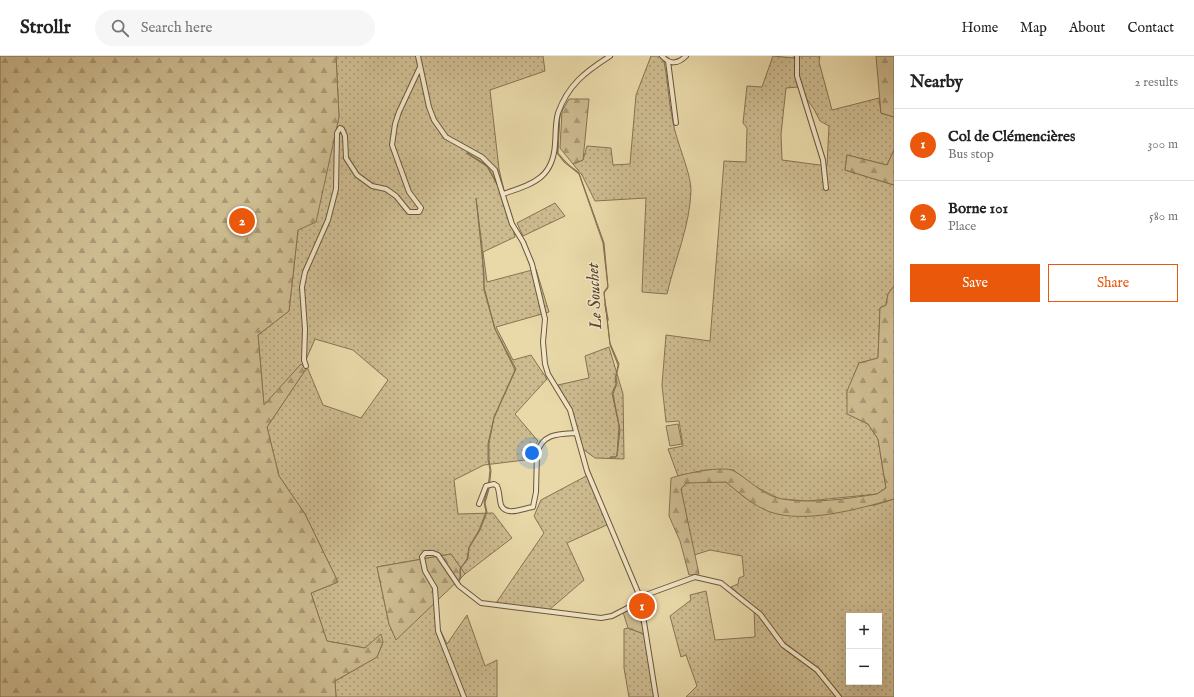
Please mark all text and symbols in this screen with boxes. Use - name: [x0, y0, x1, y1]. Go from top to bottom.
- search box: [95, 10, 375, 46]
- text: Strollr: [20, 16, 71, 40]
- icon: search: [109, 17, 131, 39]
- text: Search here: [141, 18, 212, 37]
- text: Home: [962, 19, 998, 37]
- text: Map: [1020, 19, 1047, 37]
- text: About: [1069, 19, 1105, 37]
- text: Contact: [1127, 19, 1174, 37]
- text: Nearby: [910, 72, 963, 93]
- text: 2 results: [1134, 74, 1178, 91]
- text: Col de Clémencières: [948, 127, 1075, 146]
- text: 1: [921, 136, 925, 153]
- text: 300 m: [1147, 136, 1178, 153]
- text: Bus stop: [948, 146, 994, 163]
- text: Borne 101: [948, 199, 1008, 218]
- pin: 2: [229, 206, 255, 236]
- text: 2: [920, 208, 926, 225]
- text: 580 m: [1149, 208, 1178, 225]
- text: Place: [948, 218, 976, 235]
- water label: Le Souchet: [583, 262, 607, 331]
- button: Save: [910, 264, 1040, 302]
- button: Share: [1048, 264, 1178, 302]
- your location: [522, 443, 542, 463]
- pin: 1: [629, 591, 655, 621]
- map controls: [846, 613, 882, 685]
- button: +: [846, 613, 882, 649]
- button: −: [846, 649, 882, 685]

